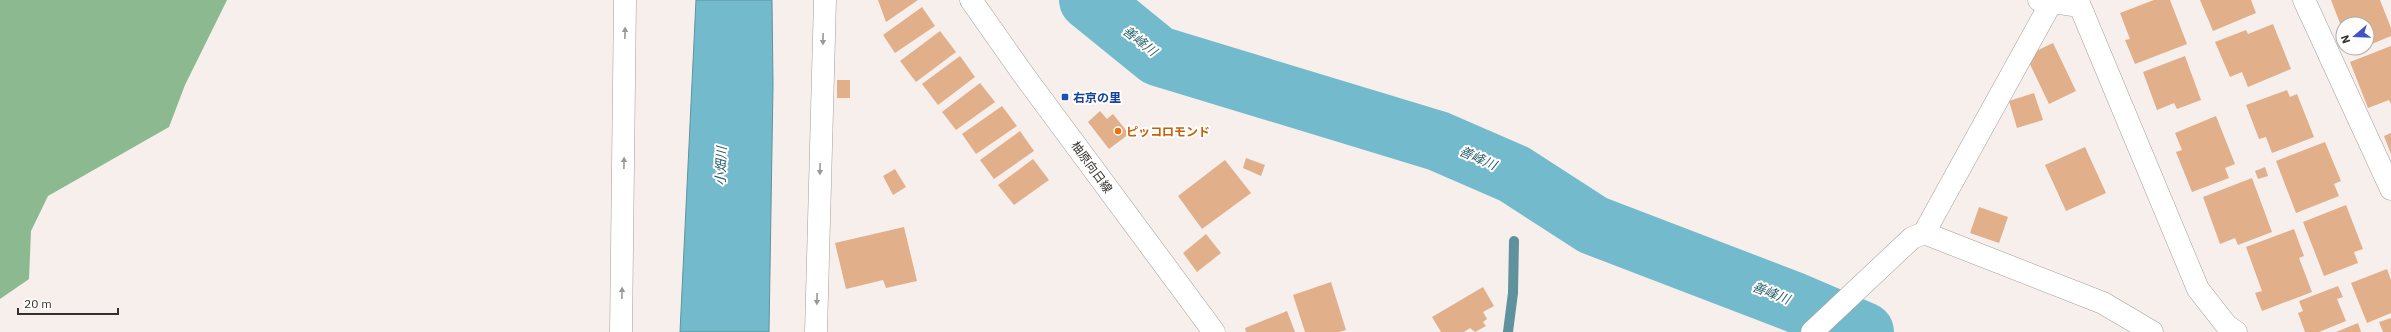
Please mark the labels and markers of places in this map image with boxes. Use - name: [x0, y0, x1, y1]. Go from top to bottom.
- place label: 右京の里: [1073, 90, 1121, 105]
- marker: 右京の里: [1060, 92, 1070, 102]
- place label: ピッコロモンド: [1126, 124, 1210, 139]
- marker: ピッコロモンド: [1113, 126, 1123, 136]

